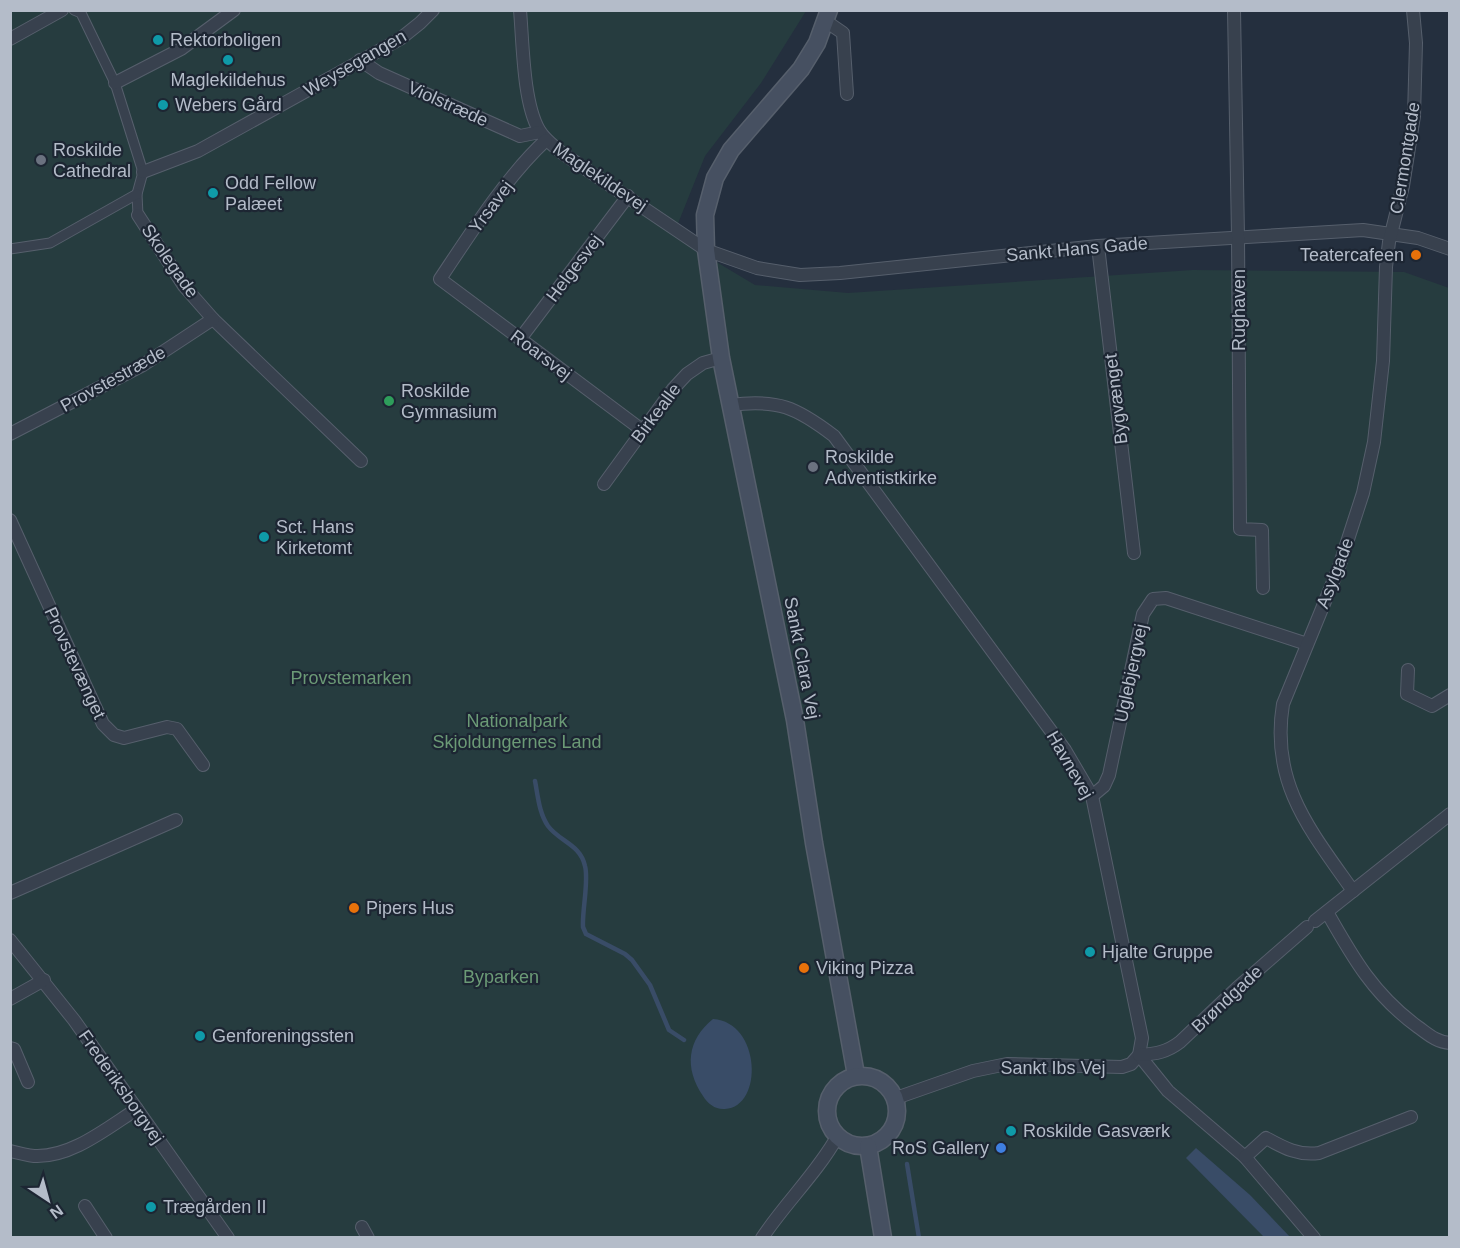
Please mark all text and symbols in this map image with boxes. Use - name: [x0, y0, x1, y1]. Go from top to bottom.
- street label: Weysegangen: [300, 26, 410, 100]
- place label: Rektorboligen: [170, 30, 281, 50]
- marker: Rektorboligen: [151, 33, 165, 47]
- marker: Maglekildehus: [221, 53, 235, 67]
- place label: Maglekildehus: [170, 70, 286, 90]
- street label: Violstræde: [405, 77, 491, 131]
- place label: Webers Gård: [175, 95, 282, 115]
- marker: Webers Gård: [156, 98, 170, 112]
- street label: Clermontgade: [1386, 101, 1424, 215]
- street label: Maglekildevej: [549, 138, 651, 216]
- place label: Roskilde Cathedral: [53, 140, 131, 181]
- marker: Roskilde Cathedral: [34, 153, 48, 167]
- place label: Odd Fellow Palæet: [225, 173, 317, 214]
- street label: Yrsavej: [465, 177, 517, 237]
- marker: Odd Fellow Palæet: [206, 186, 220, 200]
- street label: Skolegade: [137, 220, 203, 302]
- street label: Helgesvej: [542, 230, 606, 306]
- street label: Sankt Hans Gade: [1005, 233, 1149, 265]
- place label: Teatercafeen: [1300, 245, 1404, 265]
- marker: Teatercafeen: [1409, 248, 1423, 262]
- street label: Rughaven: [1229, 269, 1249, 351]
- street label: Roarsvej: [507, 326, 575, 384]
- street label: Provstestræde: [57, 342, 169, 416]
- street label: Bygvænget: [1101, 353, 1131, 445]
- street label: Birkealle: [627, 379, 685, 447]
- place label: Roskilde Gymnasium: [401, 381, 497, 422]
- marker: Roskilde Gymnasium: [382, 394, 396, 408]
- place label: Roskilde Adventistkirke: [825, 447, 937, 488]
- marker: Roskilde Adventistkirke: [806, 460, 820, 474]
- place label: Sct. Hans Kirketomt: [276, 517, 354, 558]
- marker: Sct. Hans Kirketomt: [257, 530, 271, 544]
- street label: Asylgade: [1312, 535, 1358, 611]
- street label: Sankt Clara Vej: [780, 595, 824, 721]
- street label: Provstevænget: [40, 604, 110, 722]
- street label: Uglebjergvej: [1111, 622, 1151, 724]
- park label: Provstemarken: [290, 668, 412, 688]
- park label: Nationalpark Skjoldungernes Land: [432, 711, 602, 752]
- street label: Havnevej: [1043, 728, 1097, 802]
- place label: Pipers Hus: [366, 898, 454, 918]
- marker: Pipers Hus: [347, 901, 361, 915]
- place label: Hjalte Gruppe: [1102, 942, 1213, 962]
- marker: Hjalte Gruppe: [1083, 945, 1097, 959]
- place label: Viking Pizza: [816, 958, 915, 978]
- marker: Viking Pizza: [797, 961, 811, 975]
- street label: Brøndgade: [1188, 961, 1266, 1037]
- park label: Byparken: [463, 967, 539, 987]
- street label: Frederiksborgvej: [74, 1026, 168, 1148]
- place label: Genforeningssten: [212, 1026, 354, 1046]
- marker: Genforeningssten: [193, 1029, 207, 1043]
- street label: Sankt Ibs Vej: [1000, 1058, 1106, 1078]
- place label: Roskilde Gasværk: [1023, 1121, 1171, 1141]
- marker: Roskilde Gasværk: [1004, 1124, 1018, 1138]
- place label: RoS Gallery: [892, 1138, 989, 1158]
- marker: RoS Gallery: [994, 1141, 1008, 1155]
- north arrow: [18, 1170, 78, 1230]
- place label: Trægården II: [163, 1197, 266, 1217]
- marker: Trægården II: [144, 1200, 158, 1214]
- text: N: [47, 1201, 66, 1222]

